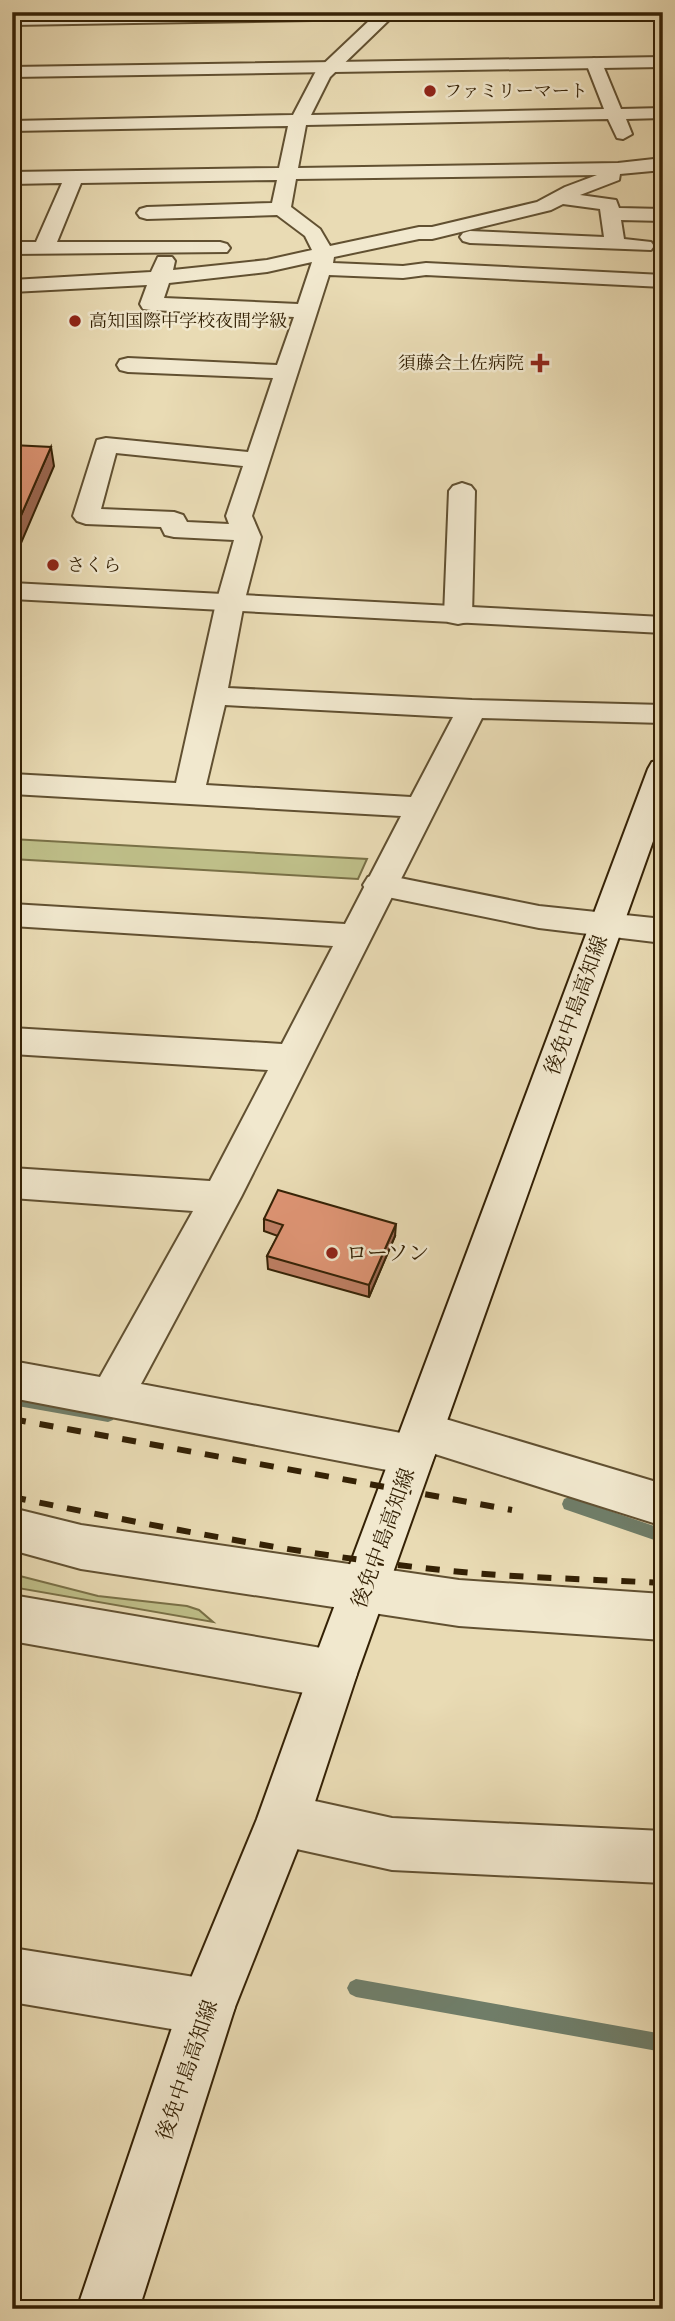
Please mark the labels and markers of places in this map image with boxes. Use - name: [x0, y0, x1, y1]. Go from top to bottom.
- place label: ファミリーマート: [444, 81, 588, 102]
- marker: ファミリーマート: [422, 83, 438, 99]
- place label: 高知国際中学校夜間学級: [89, 311, 287, 332]
- marker: 高知国際中学校夜間学級: [67, 313, 83, 329]
- place label: 須藤会土佐病院: [398, 353, 524, 374]
- marker: 須藤会土佐病院: [530, 353, 550, 373]
- place label: さくら: [67, 555, 121, 576]
- marker: さくら: [45, 557, 61, 573]
- place label: ローソン: [346, 1241, 429, 1265]
- marker: ローソン: [324, 1245, 340, 1261]

